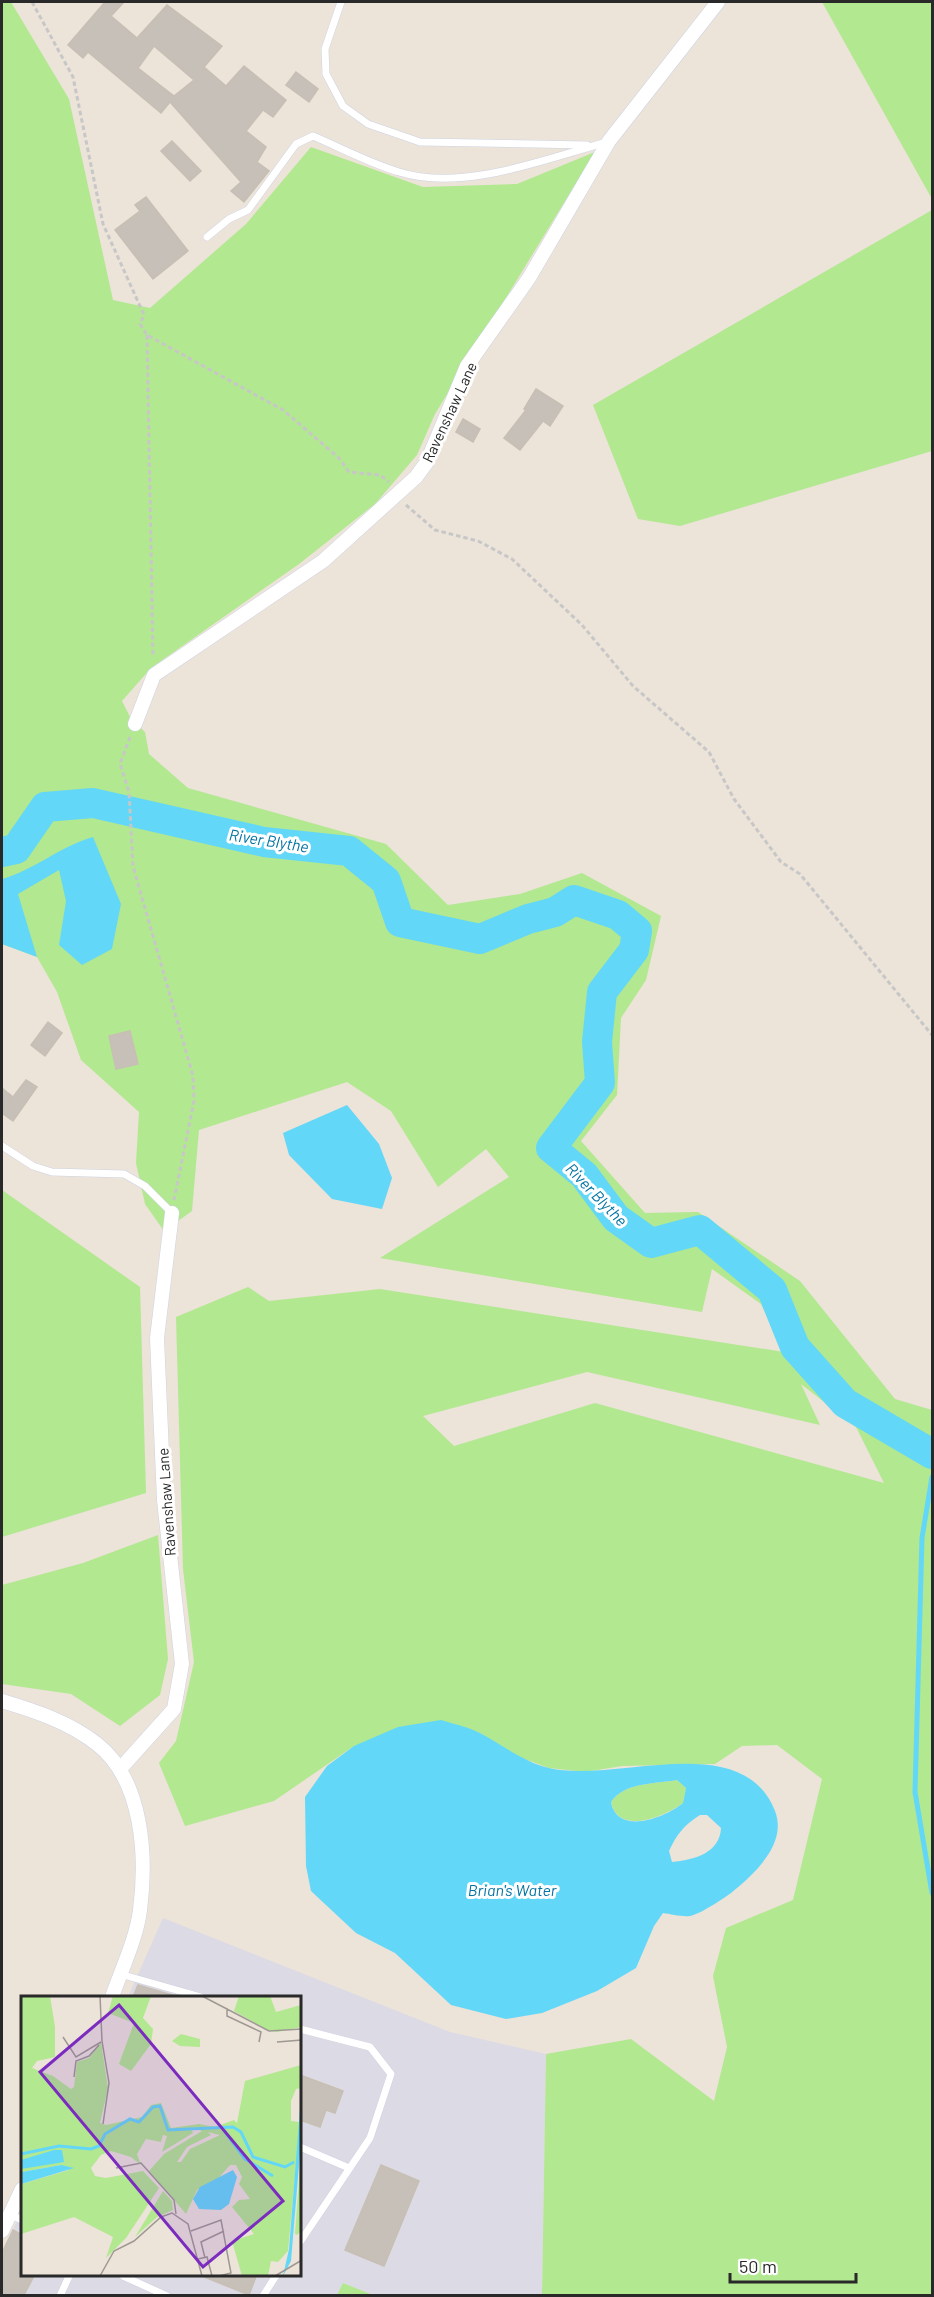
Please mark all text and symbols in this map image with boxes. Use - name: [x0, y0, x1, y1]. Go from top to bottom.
- street label: Ravenshaw Lane: [418, 359, 480, 465]
- water label: River Blythe: [228, 824, 310, 856]
- water label: River Blythe: [562, 1159, 632, 1229]
- street label: Ravenshaw Lane: [153, 1447, 179, 1557]
- water label: Brian's Water: [468, 1880, 558, 1899]
- inset map: [21, 1996, 302, 2276]
- scale bar: [730, 2246, 856, 2284]
- text: 50 m: [739, 2255, 777, 2277]

